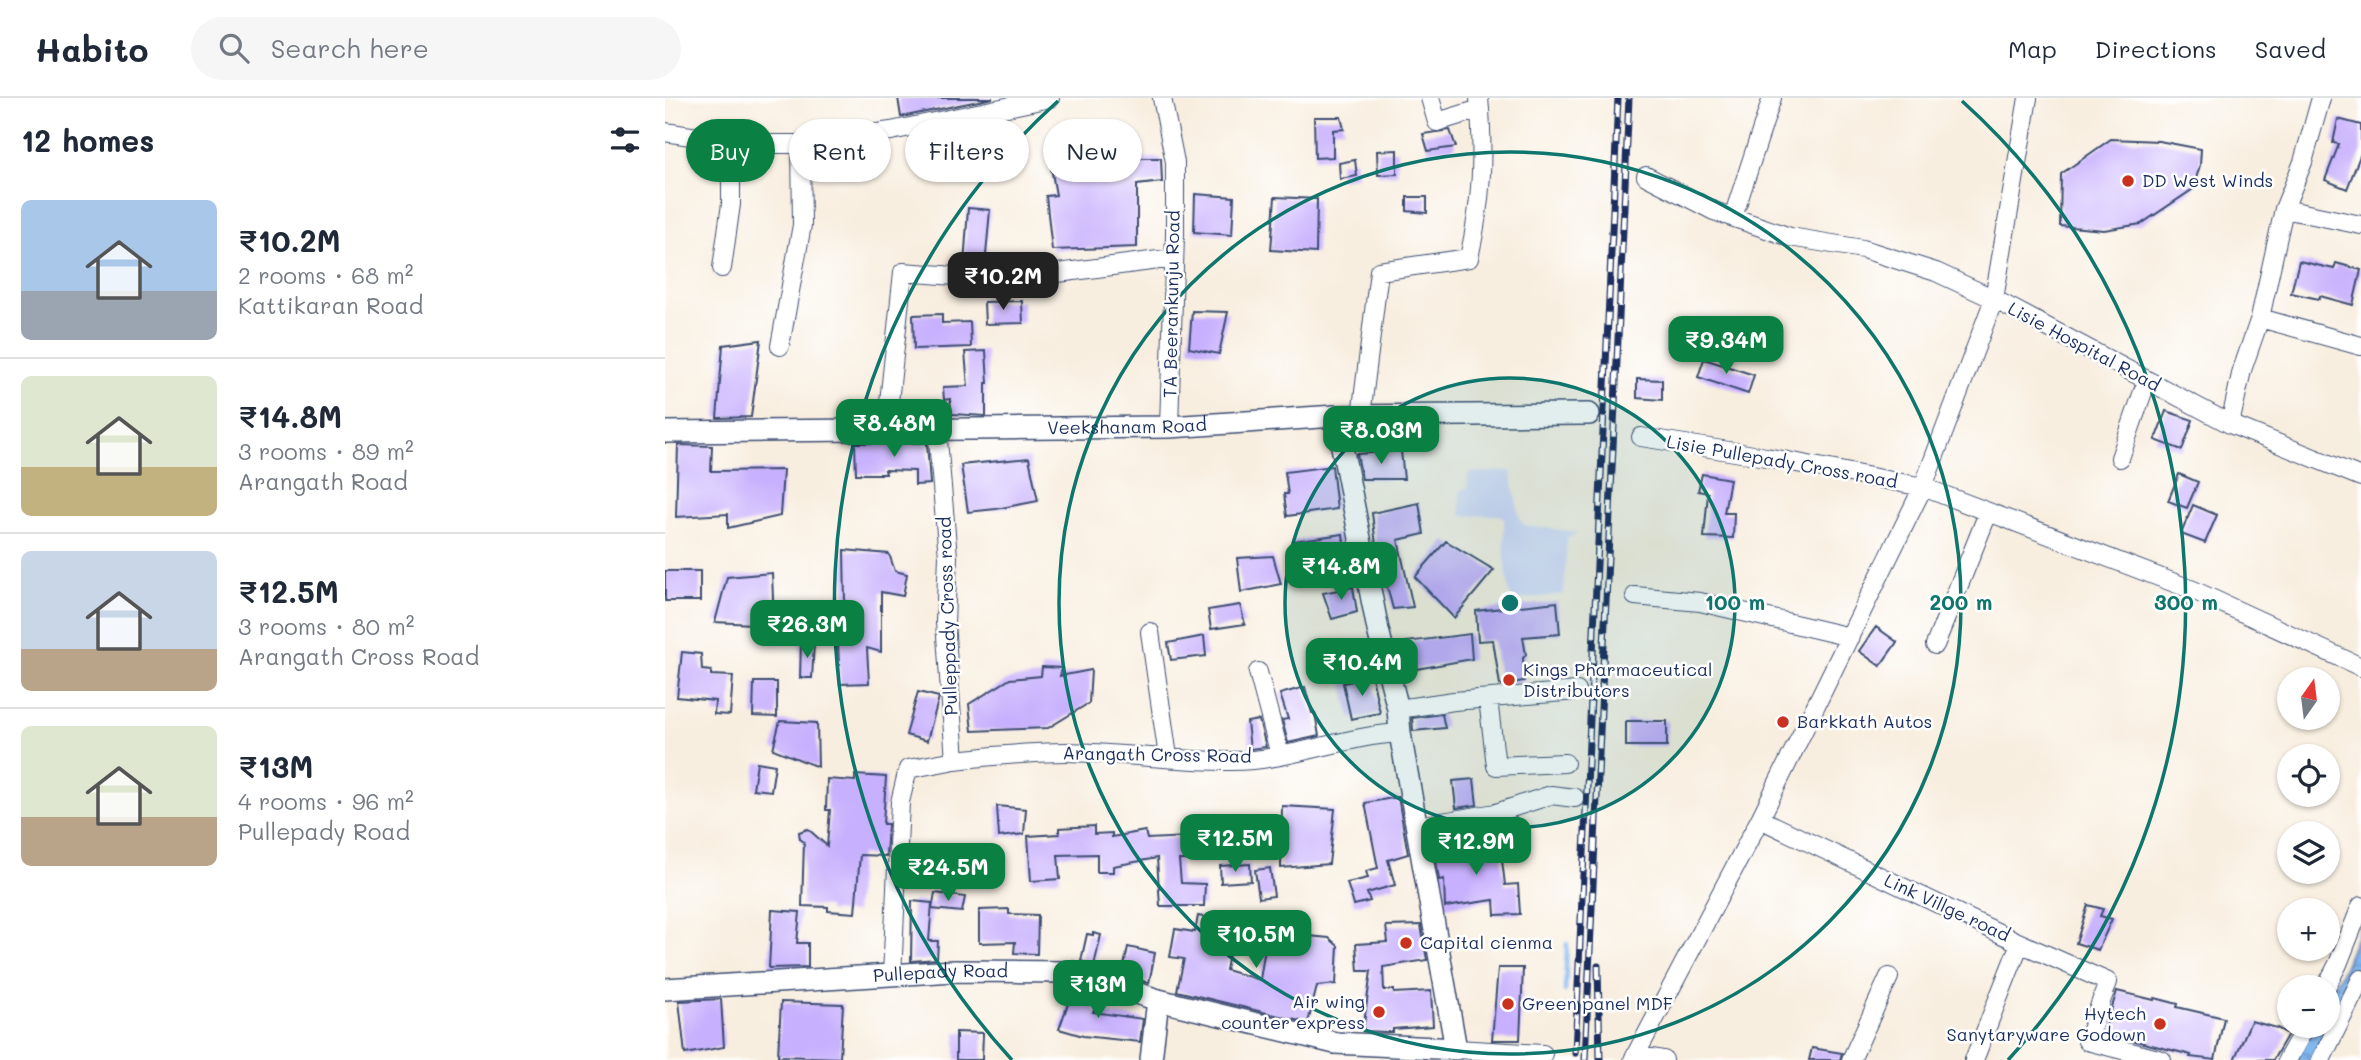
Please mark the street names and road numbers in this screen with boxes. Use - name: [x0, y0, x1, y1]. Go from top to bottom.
- street label: TA Beerankunju Road: [1157, 210, 1185, 398]
- street label: Lisie Hospital Road: [2004, 296, 2165, 396]
- street label: Veekshanam Road: [1047, 412, 1208, 439]
- street label: Lisie Pullepady Cross road: [1665, 429, 1900, 493]
- street label: Pulleppady Cross road: [932, 516, 962, 716]
- street label: Arangath Cross Road: [1062, 740, 1252, 768]
- street label: Link Villge road: [1881, 867, 2014, 947]
- street label: Pullepady Road: [872, 958, 1008, 987]

